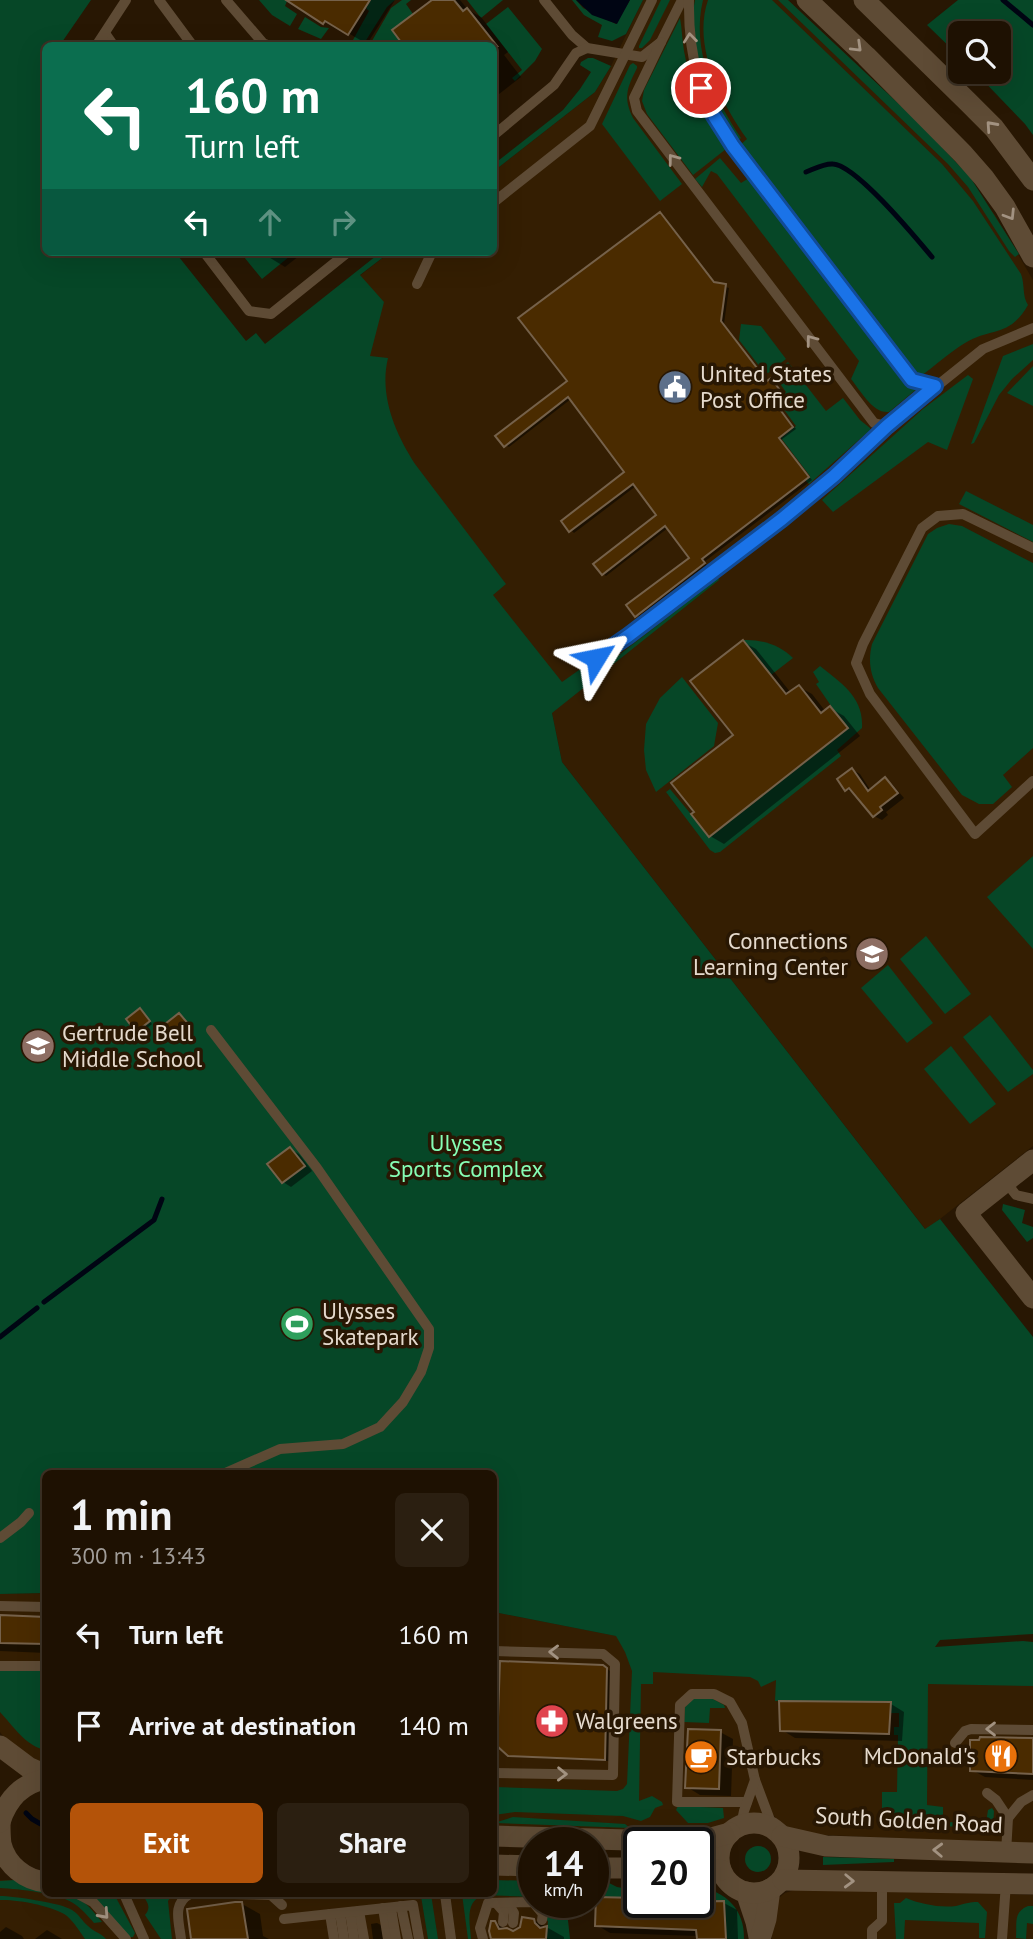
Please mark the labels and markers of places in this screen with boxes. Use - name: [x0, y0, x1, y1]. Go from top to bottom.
- pin: [671, 58, 731, 118]
- place label: United States Post Office: [700, 359, 832, 414]
- public building icon: United States Post Office: [656, 368, 694, 406]
- place label: Connections Learning Center: [693, 926, 848, 981]
- school or university icon: Connections Learning Center: [853, 935, 891, 973]
- place label: Gertrude Bell Middle School: [62, 1018, 202, 1073]
- school or university icon: Gertrude Bell Middle School: [19, 1027, 57, 1065]
- place label: Ulysses Skatepark: [322, 1296, 419, 1351]
- sports icon: Ulysses Skatepark: [278, 1305, 316, 1343]
- pharmacy icon: Walgreens: [533, 1702, 571, 1740]
- place label: Walgreens: [576, 1706, 678, 1735]
- restaurant icon: McDonald's: [982, 1737, 1020, 1775]
- cafe icon: Starbucks: [682, 1738, 720, 1776]
- place label: McDonald's: [864, 1741, 976, 1770]
- place label: Starbucks: [726, 1742, 821, 1771]

